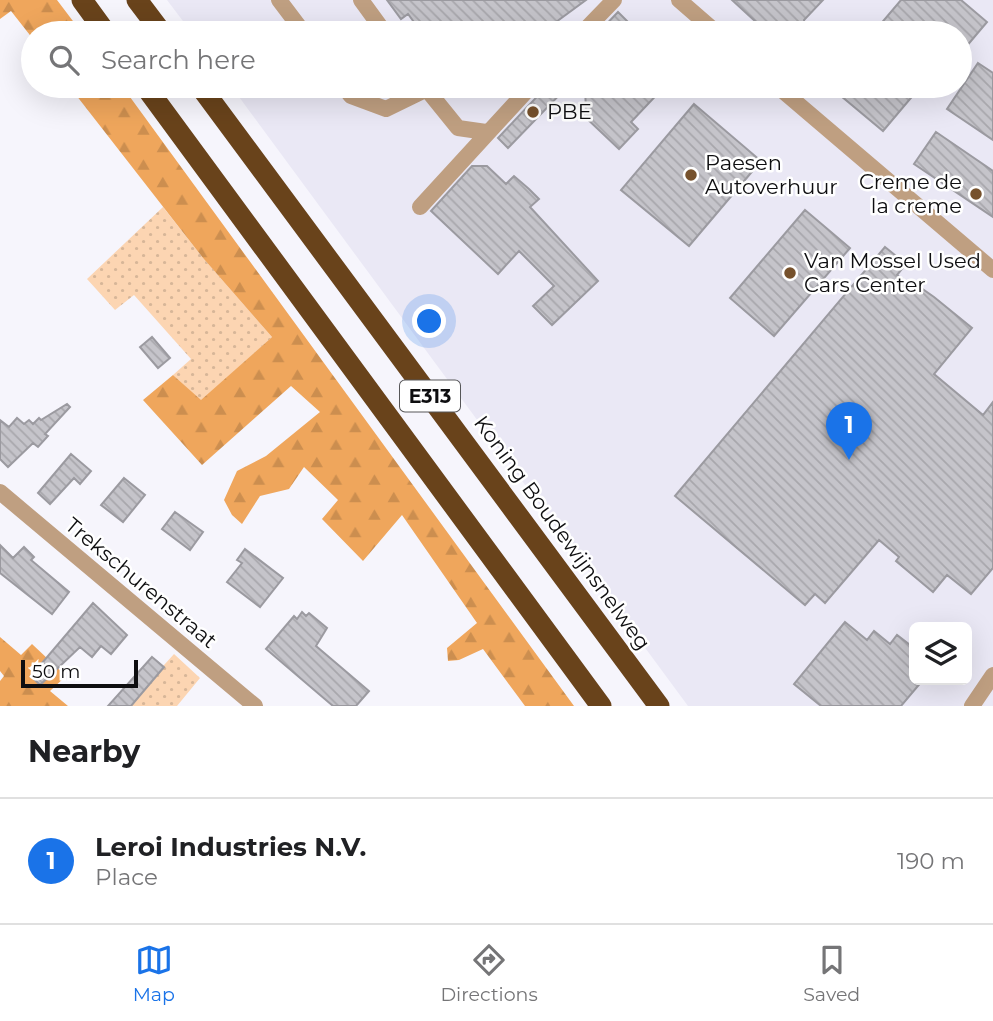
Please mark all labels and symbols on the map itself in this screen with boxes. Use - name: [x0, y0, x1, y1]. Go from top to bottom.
- place label: PBE: [547, 99, 592, 124]
- marker: PBE: [525, 104, 541, 120]
- place label: Paesen Autoverhuur: [705, 150, 838, 199]
- marker: Paesen Autoverhuur: [683, 167, 699, 183]
- place label: Creme de la creme: [859, 169, 962, 218]
- marker: Creme de la creme: [968, 186, 984, 202]
- place label: Van Mossel Used Cars Center: [804, 248, 981, 297]
- marker: Van Mossel Used Cars Center: [782, 265, 798, 281]
- your location: [412, 304, 446, 338]
- road number: E313: [400, 380, 460, 412]
- pin: 1: [826, 402, 872, 460]
- street label: Koning Boudewijnsnelweg: [469, 411, 656, 655]
- street label: Trekschurenstraat: [61, 512, 222, 653]
- scale bar: [21, 657, 138, 689]

